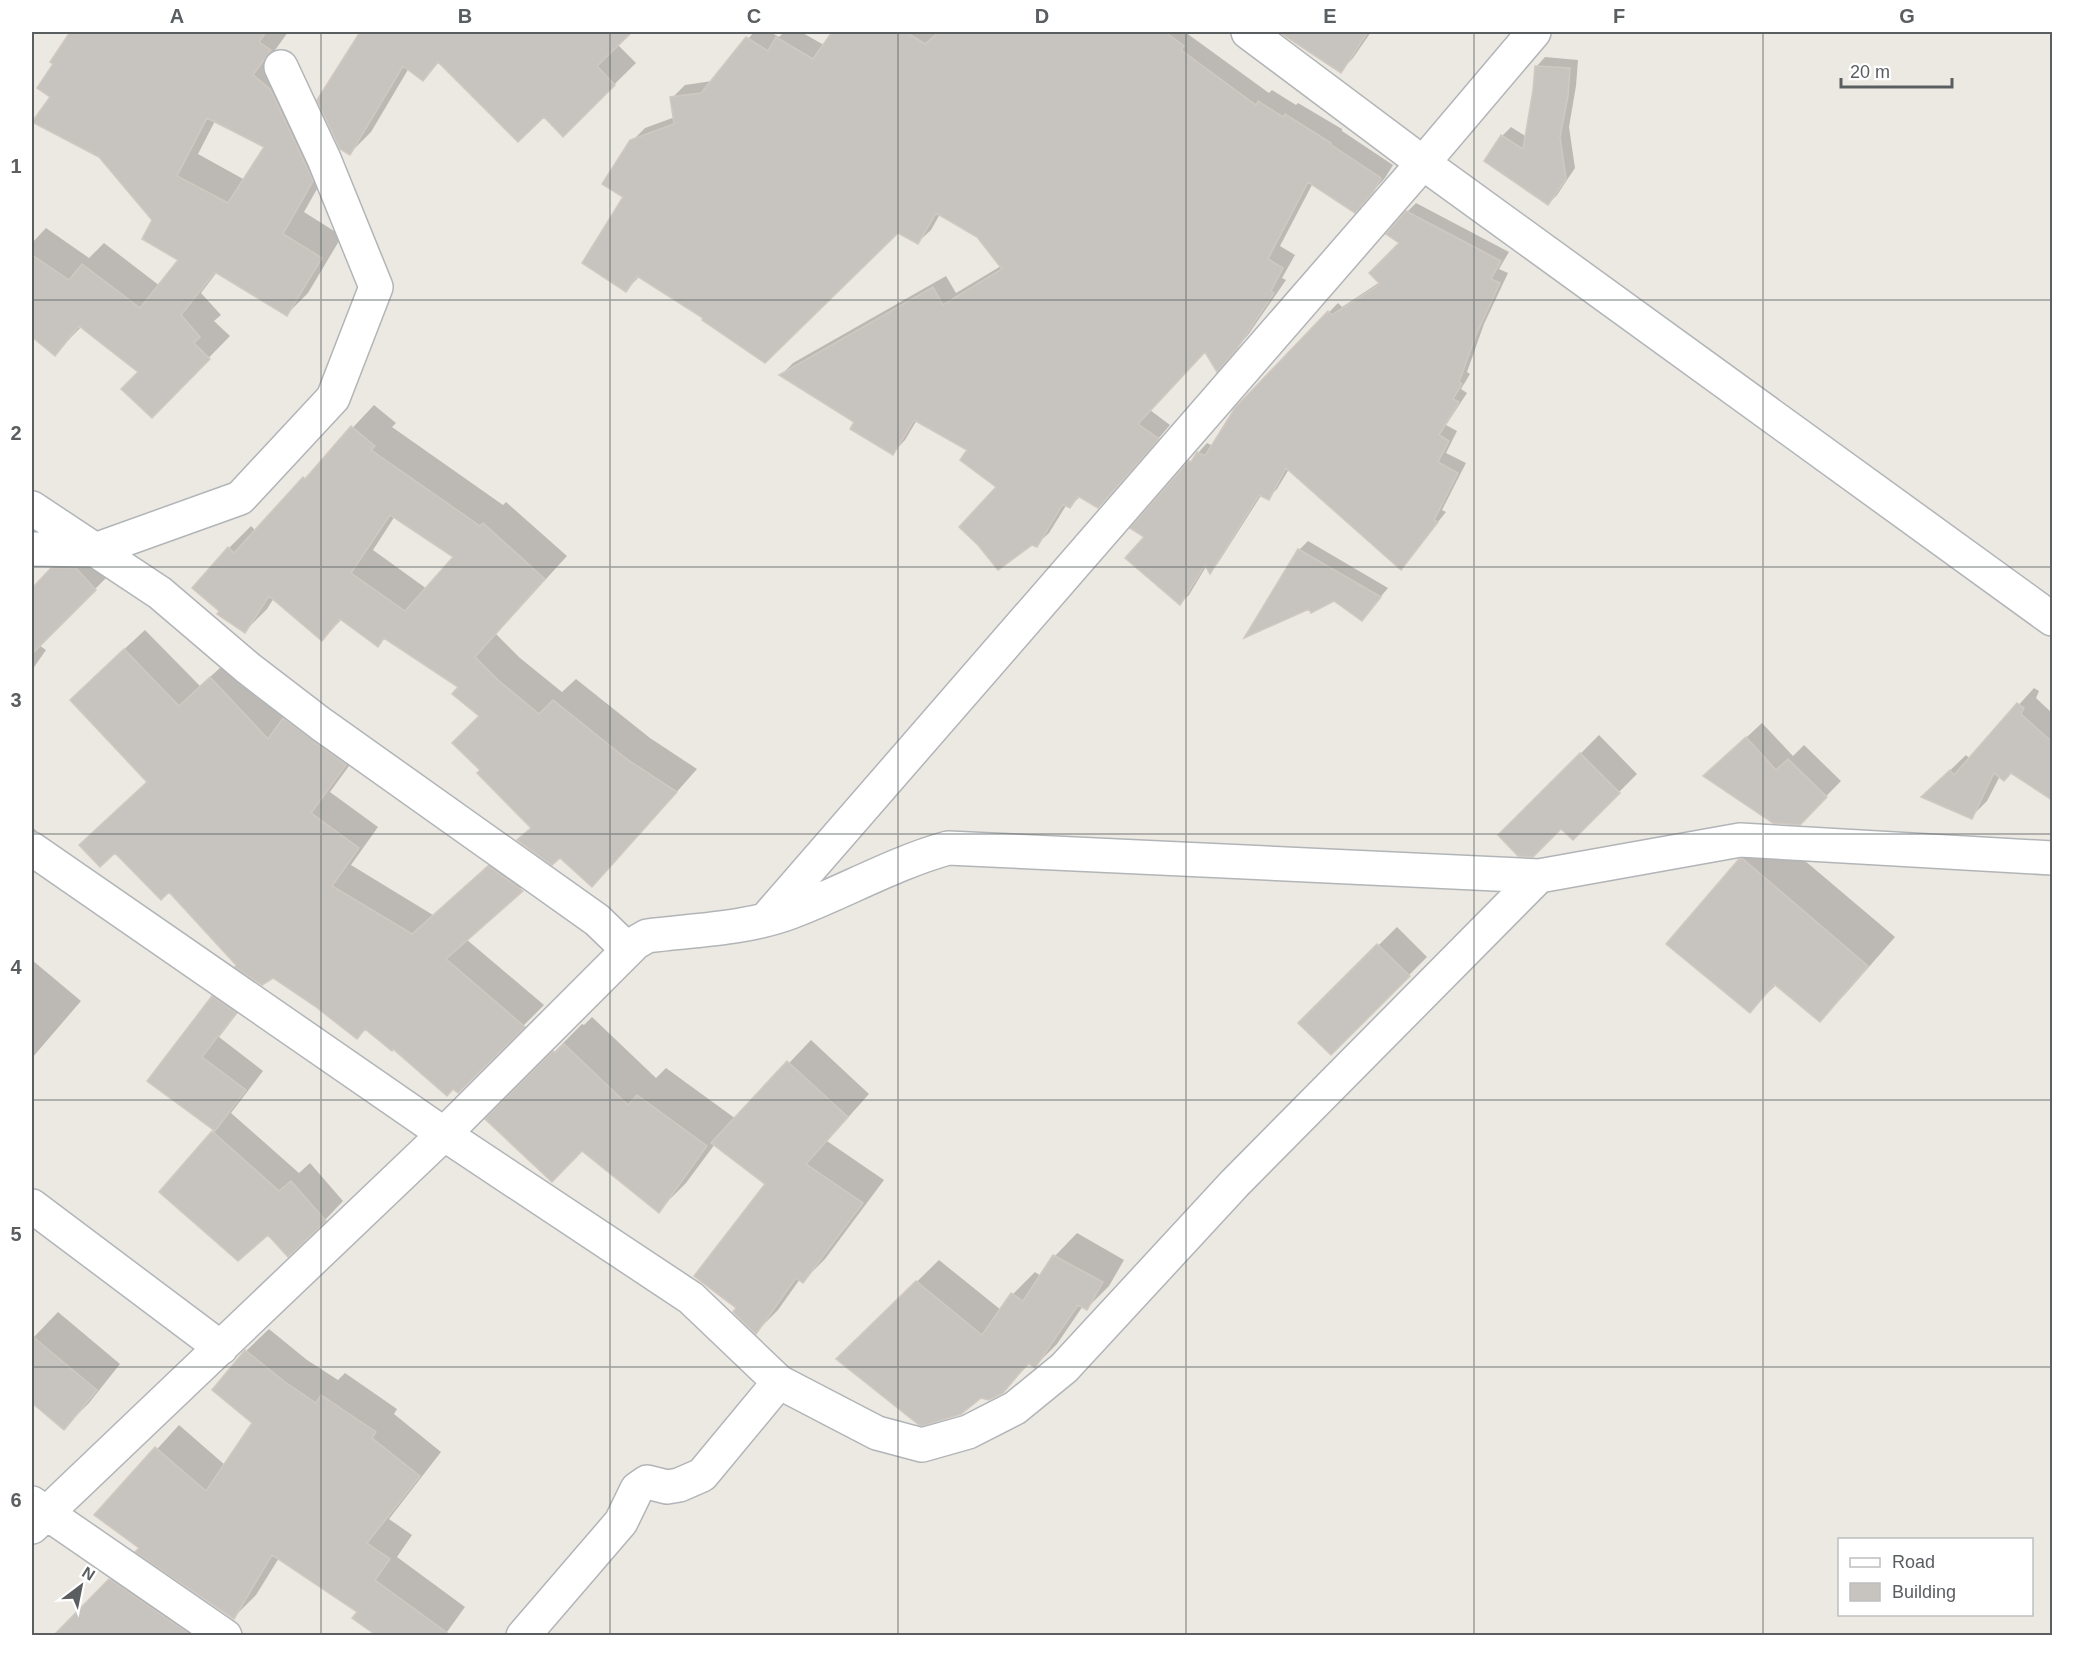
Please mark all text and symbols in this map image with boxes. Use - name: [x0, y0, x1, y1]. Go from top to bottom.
- text: A: [170, 5, 184, 27]
- text: B: [458, 5, 472, 27]
- text: C: [747, 5, 761, 27]
- text: D: [1035, 5, 1049, 27]
- text: E: [1323, 5, 1337, 27]
- text: F: [1613, 5, 1625, 27]
- text: G: [1899, 5, 1915, 27]
- scale bar: [1841, 51, 1952, 89]
- text: 20 m: [1850, 62, 1890, 82]
- text: 1: [10, 155, 22, 177]
- text: 2: [10, 422, 22, 444]
- text: 3: [10, 689, 22, 711]
- text: 4: [10, 956, 22, 978]
- text: 5: [10, 1223, 22, 1245]
- text: 6: [10, 1489, 22, 1511]
- legend: [1838, 1538, 2033, 1616]
- text: Road: [1892, 1552, 1935, 1572]
- north arrow: [51, 1556, 111, 1616]
- text: N: [79, 1563, 98, 1584]
- text: Building: [1892, 1582, 1956, 1602]

